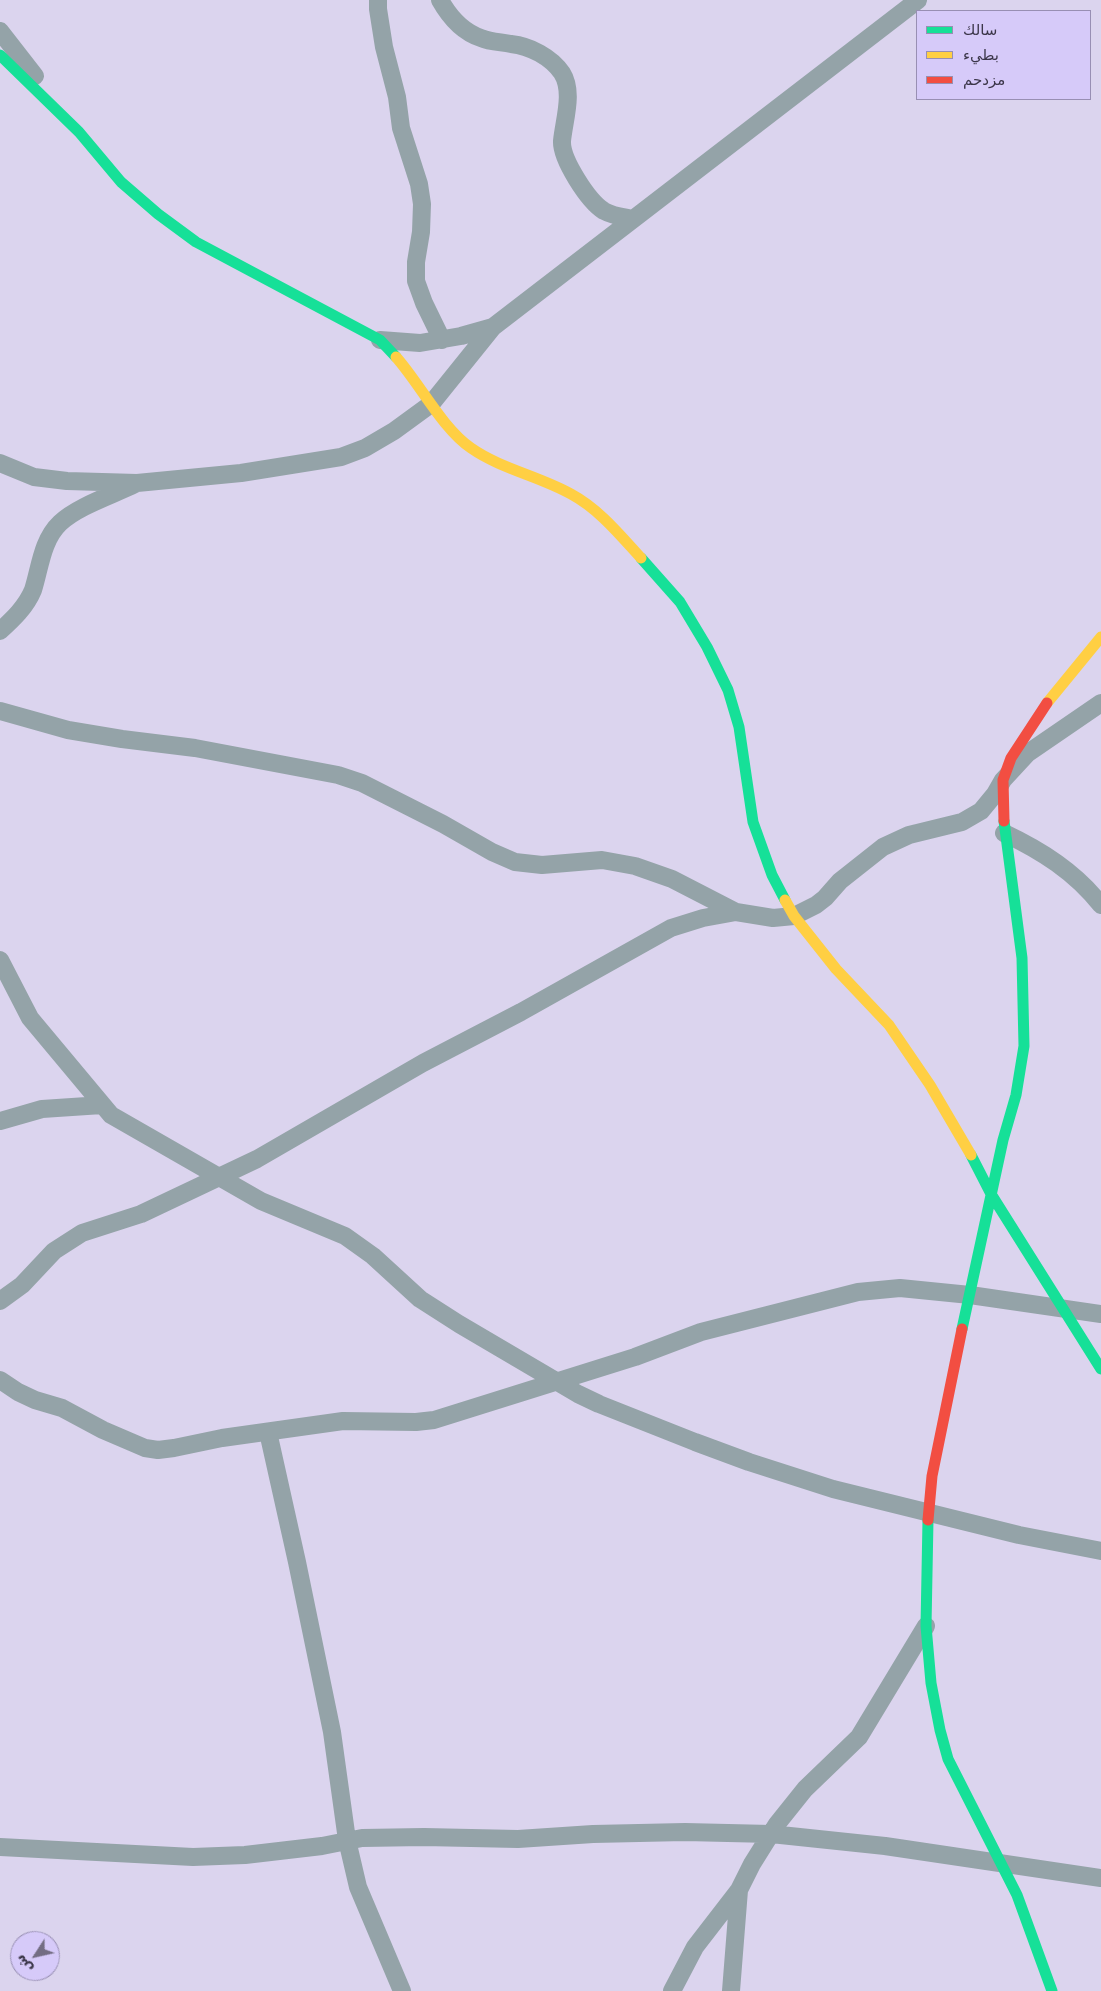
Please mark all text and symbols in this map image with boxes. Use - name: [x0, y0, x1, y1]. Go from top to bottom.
- legend: [916, 10, 1091, 100]
- text: سالك: [963, 21, 997, 39]
- text: بطيء: [963, 46, 999, 64]
- text: مزدحم: [963, 71, 1005, 89]
- north arrow: [10, 1931, 60, 1981]
- text: ش: [11, 1952, 36, 1977]

